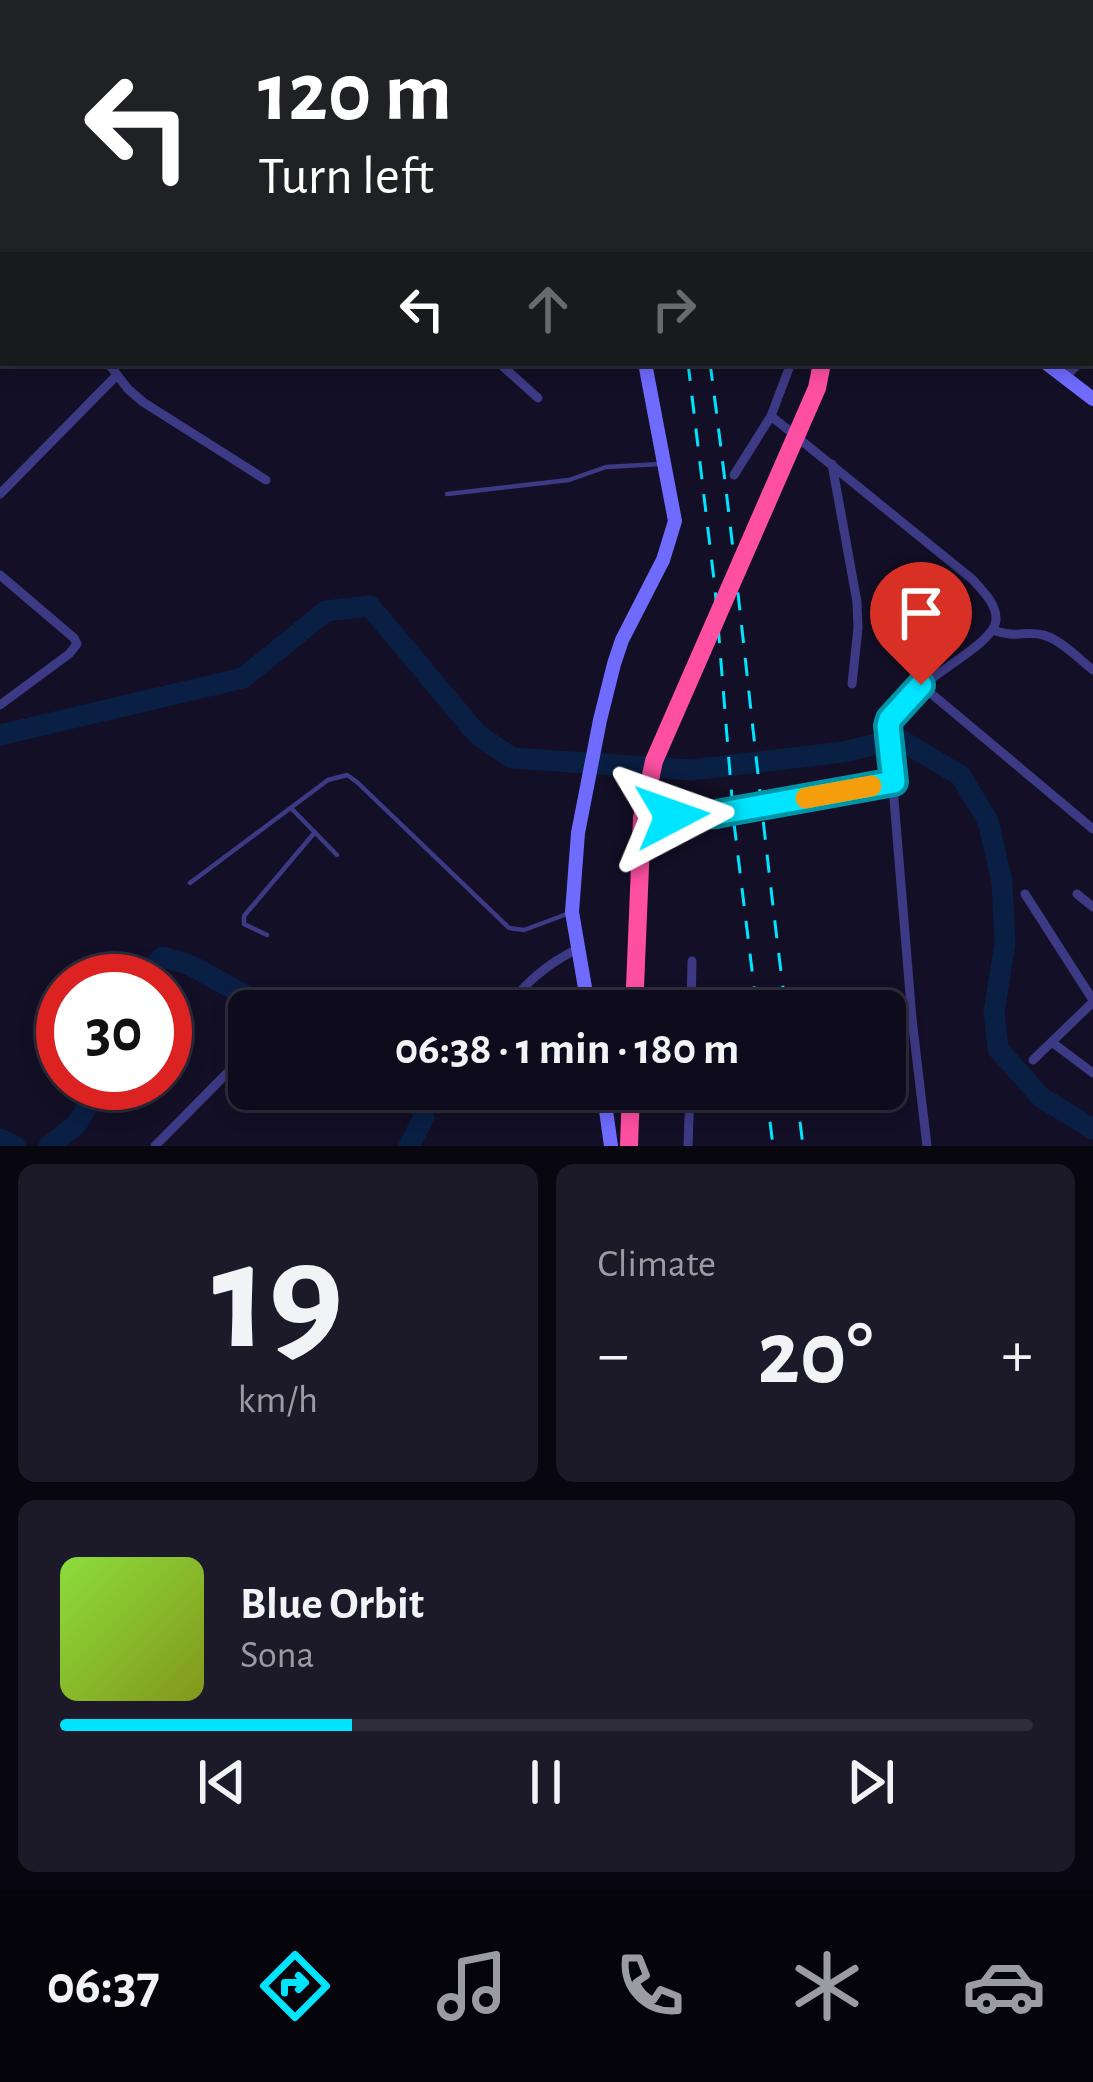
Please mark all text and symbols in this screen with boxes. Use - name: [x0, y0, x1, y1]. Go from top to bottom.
- icon: left: [60, 48, 216, 204]
- text: 120 m: [258, 52, 452, 136]
- text: Turn left: [258, 150, 434, 204]
- icon: left: [389, 276, 455, 342]
- icon: ahead: [515, 276, 581, 342]
- icon: right: [641, 276, 707, 342]
- pin: [870, 562, 972, 685]
- icon: arrive: [888, 580, 954, 646]
- position arrow: [609, 753, 735, 879]
- speed limit sign: 30: [36, 954, 192, 1110]
- text: 06:38 · 1 min · 180 m: [395, 1027, 739, 1072]
- text: 19: [212, 1221, 344, 1377]
- text: Climate: [598, 1245, 716, 1284]
- text: 20°: [757, 1310, 873, 1400]
- text: −: [598, 1322, 629, 1388]
- text: +: [1001, 1322, 1033, 1388]
- text: km/h: [238, 1381, 318, 1420]
- text: Blue Orbit: [240, 1582, 424, 1627]
- text: Sona: [240, 1636, 315, 1675]
- icon: previous: [189, 1749, 255, 1815]
- icon: pause: [513, 1749, 579, 1815]
- icon: next: [838, 1749, 904, 1815]
- icon: directions: [253, 1944, 337, 2028]
- icon: music: [430, 1944, 514, 2028]
- icon: phone: [608, 1944, 692, 2028]
- icon: climate: [785, 1944, 869, 2028]
- icon: car: [962, 1944, 1046, 2028]
- text: 06:37: [47, 1959, 160, 2013]

